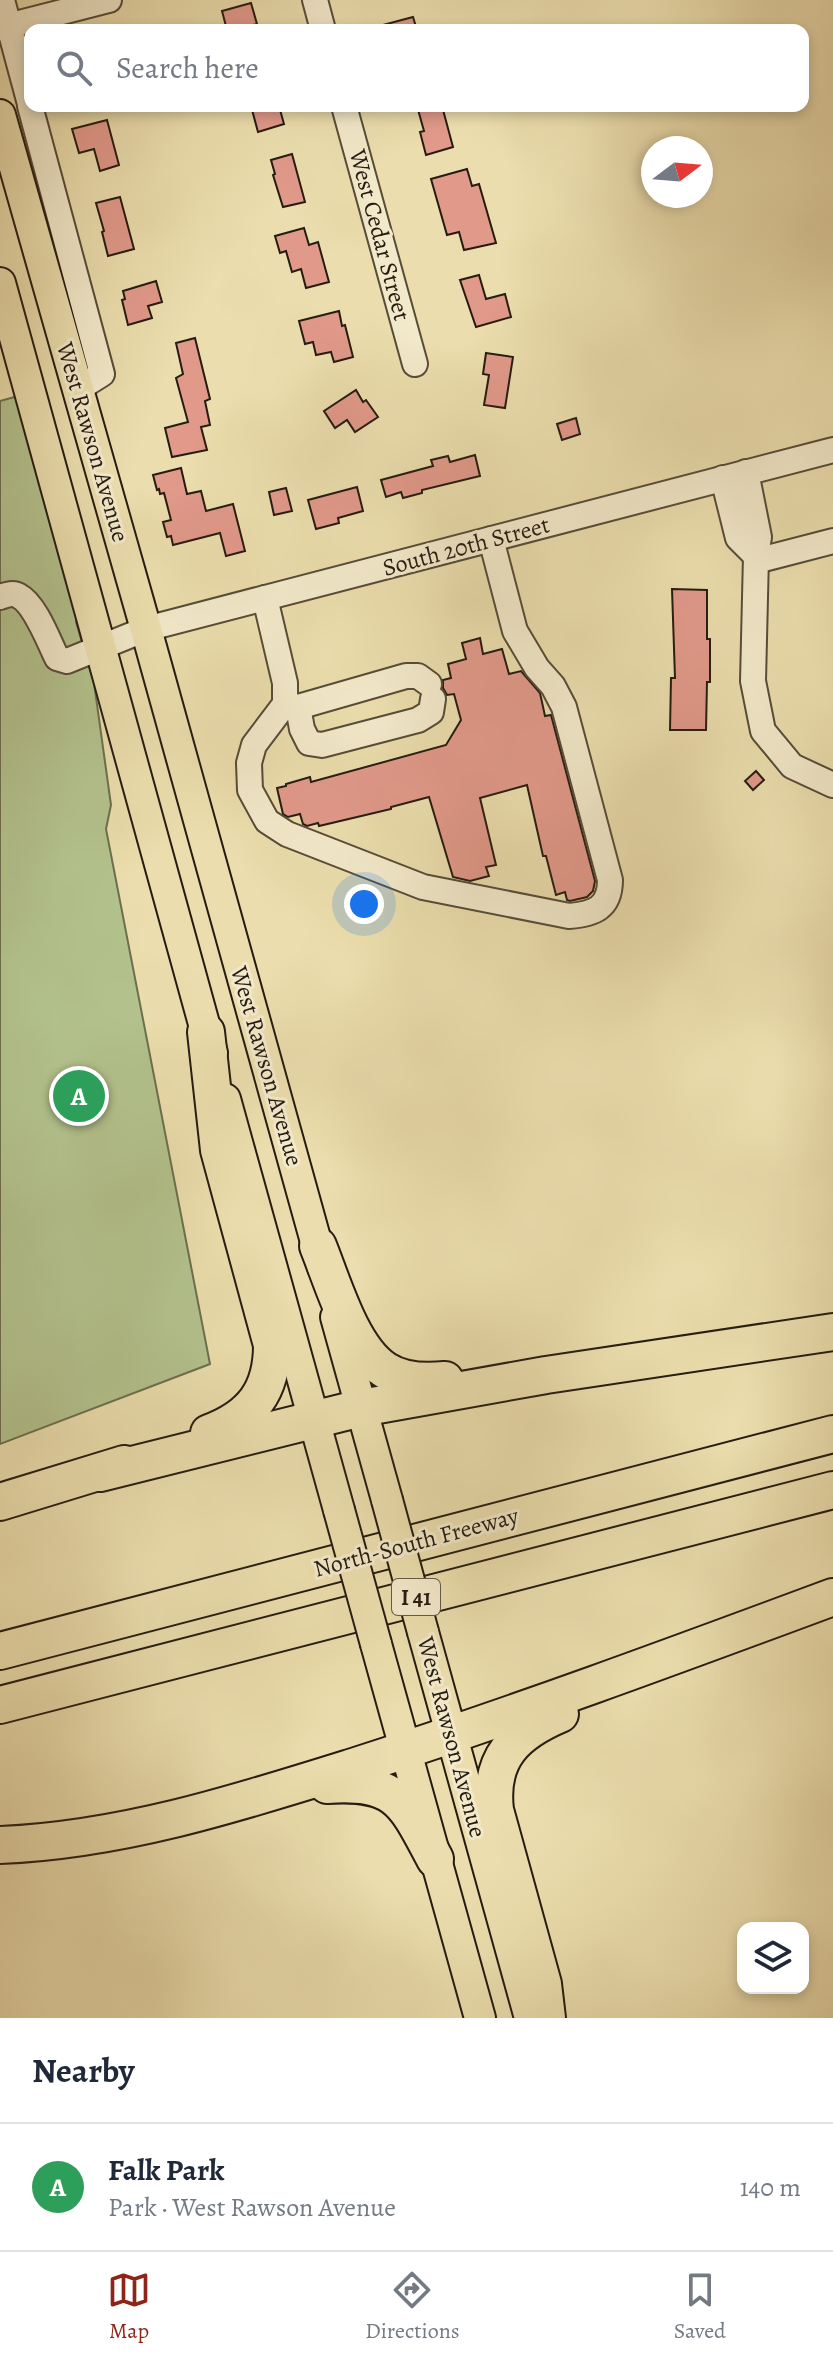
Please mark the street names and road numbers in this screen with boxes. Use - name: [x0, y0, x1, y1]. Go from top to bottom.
- street label: West Cedar Street: [342, 145, 418, 324]
- street label: West Rawson Avenue: [49, 337, 137, 546]
- street label: South 20th Street: [379, 508, 553, 584]
- street label: West Rawson Avenue: [223, 961, 311, 1170]
- street label: North-South Freeway: [310, 1499, 522, 1585]
- road number: I 41: [392, 1579, 440, 1615]
- street label: West Rawson Avenue: [410, 1632, 494, 1841]

